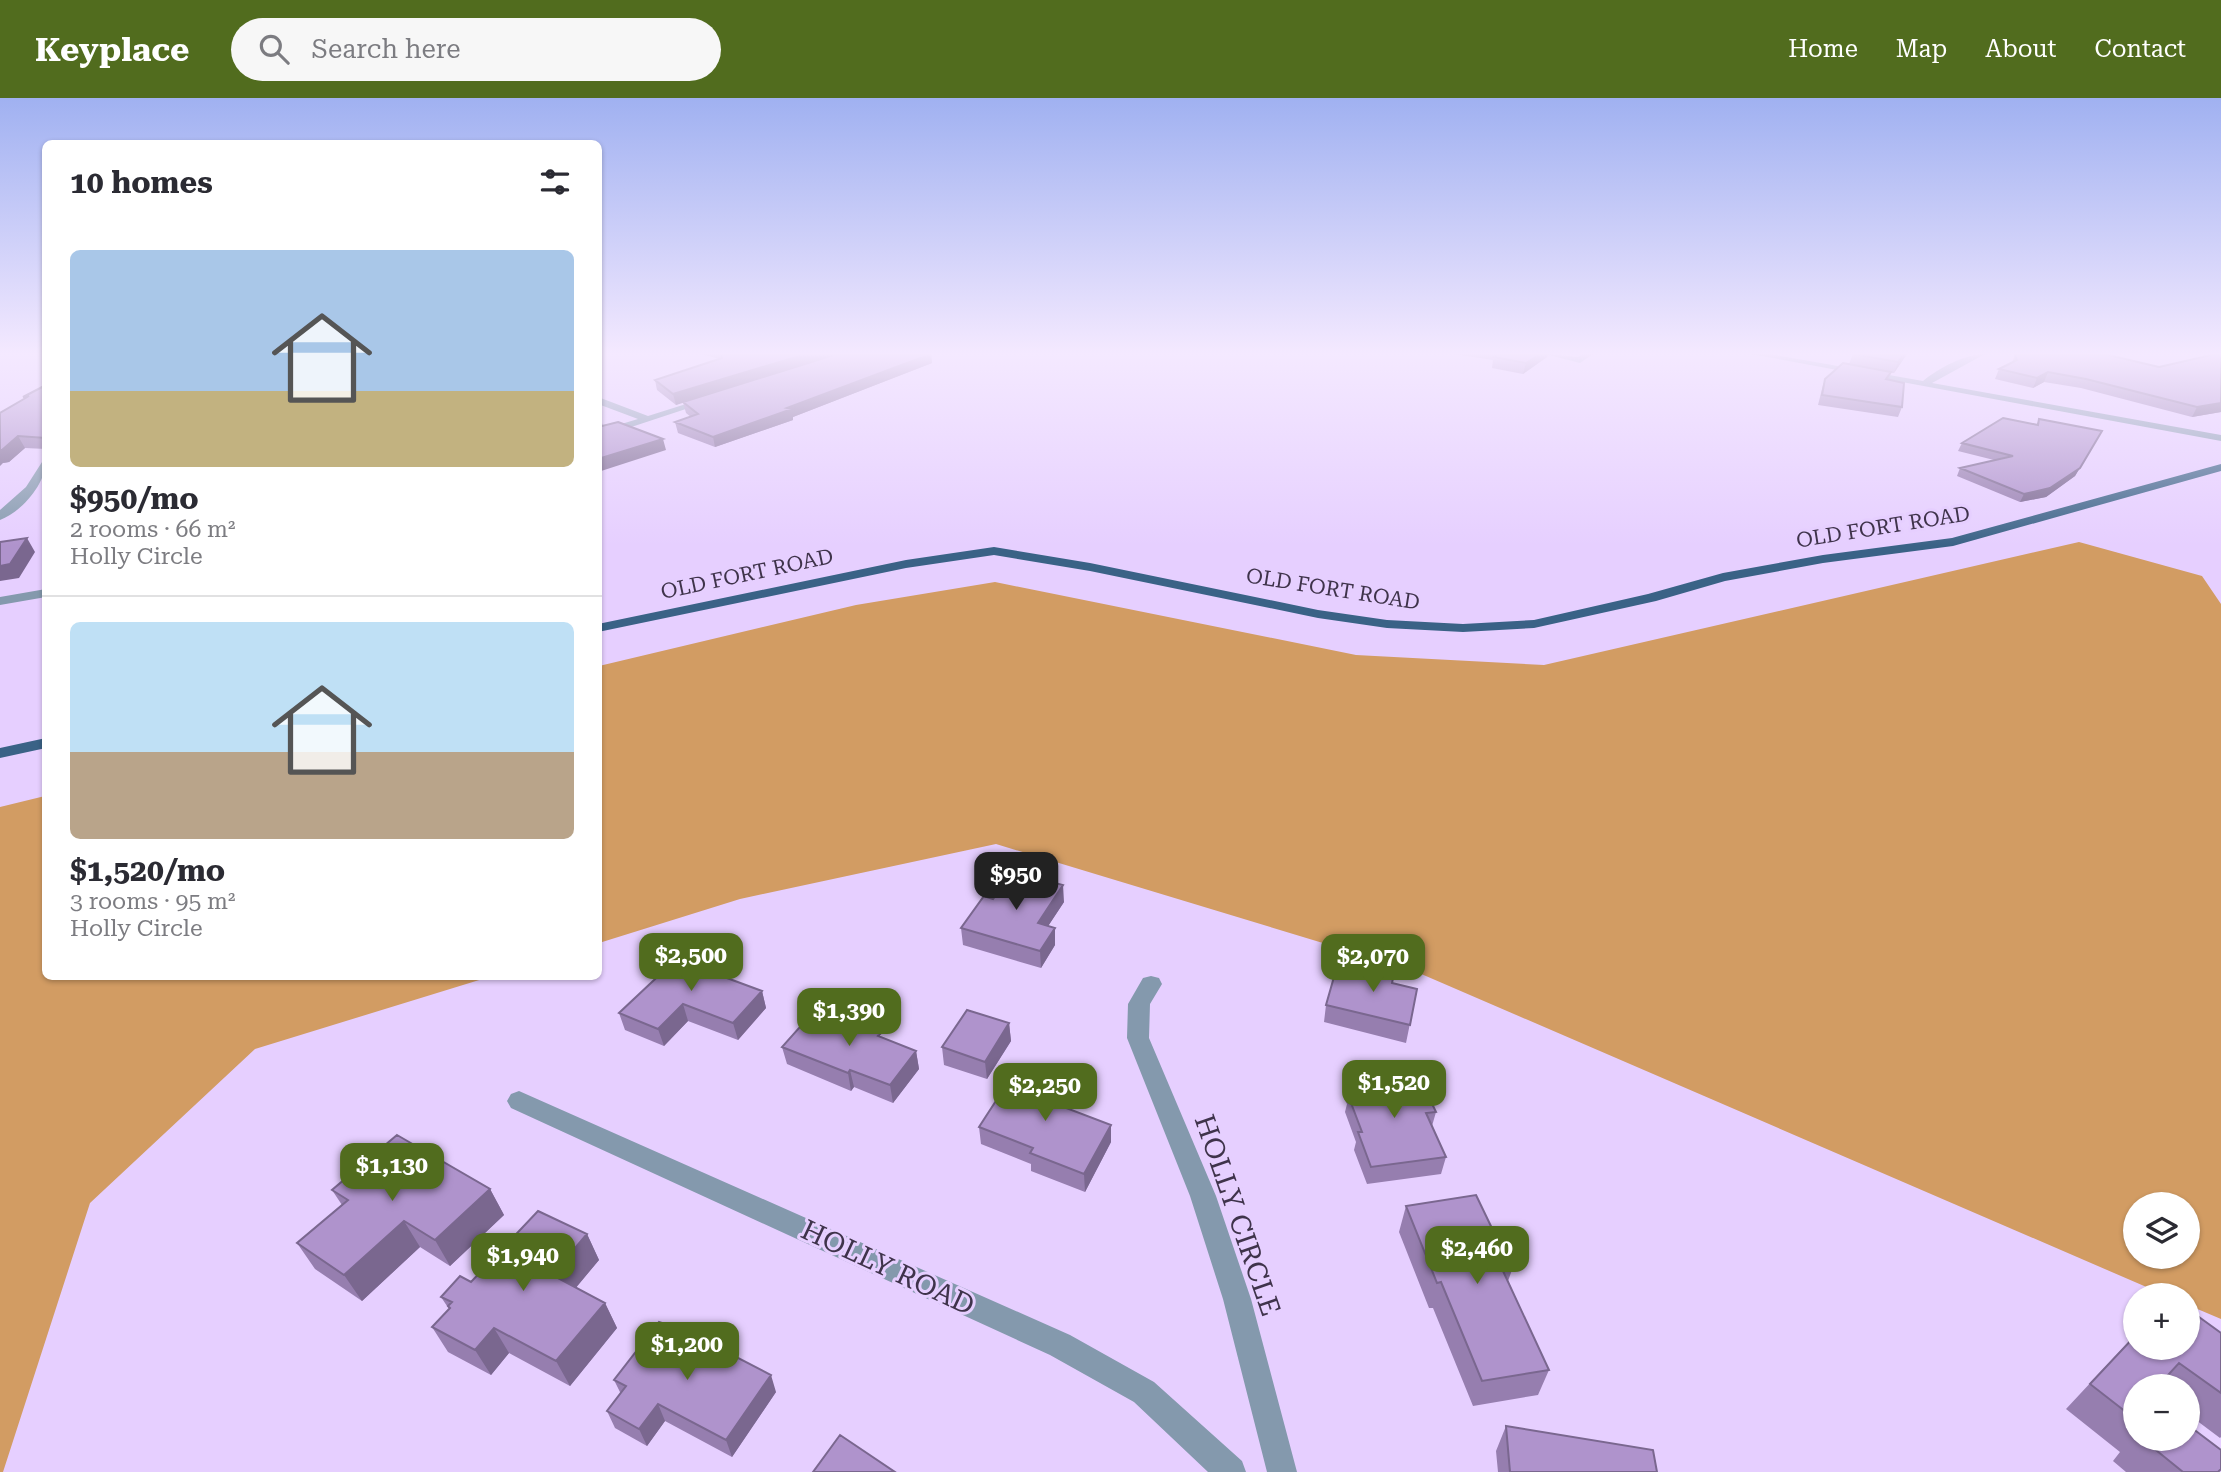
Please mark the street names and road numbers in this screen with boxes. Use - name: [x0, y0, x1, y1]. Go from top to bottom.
- street label: OLD FORT ROAD: [1794, 501, 1972, 553]
- street label: OLD FORT ROAD: [659, 544, 835, 604]
- street label: OLD FORT ROAD: [1244, 563, 1422, 615]
- street label: HOLLY CIRCLE: [1188, 1110, 1287, 1320]
- street label: HOLLY ROAD: [796, 1213, 980, 1322]

